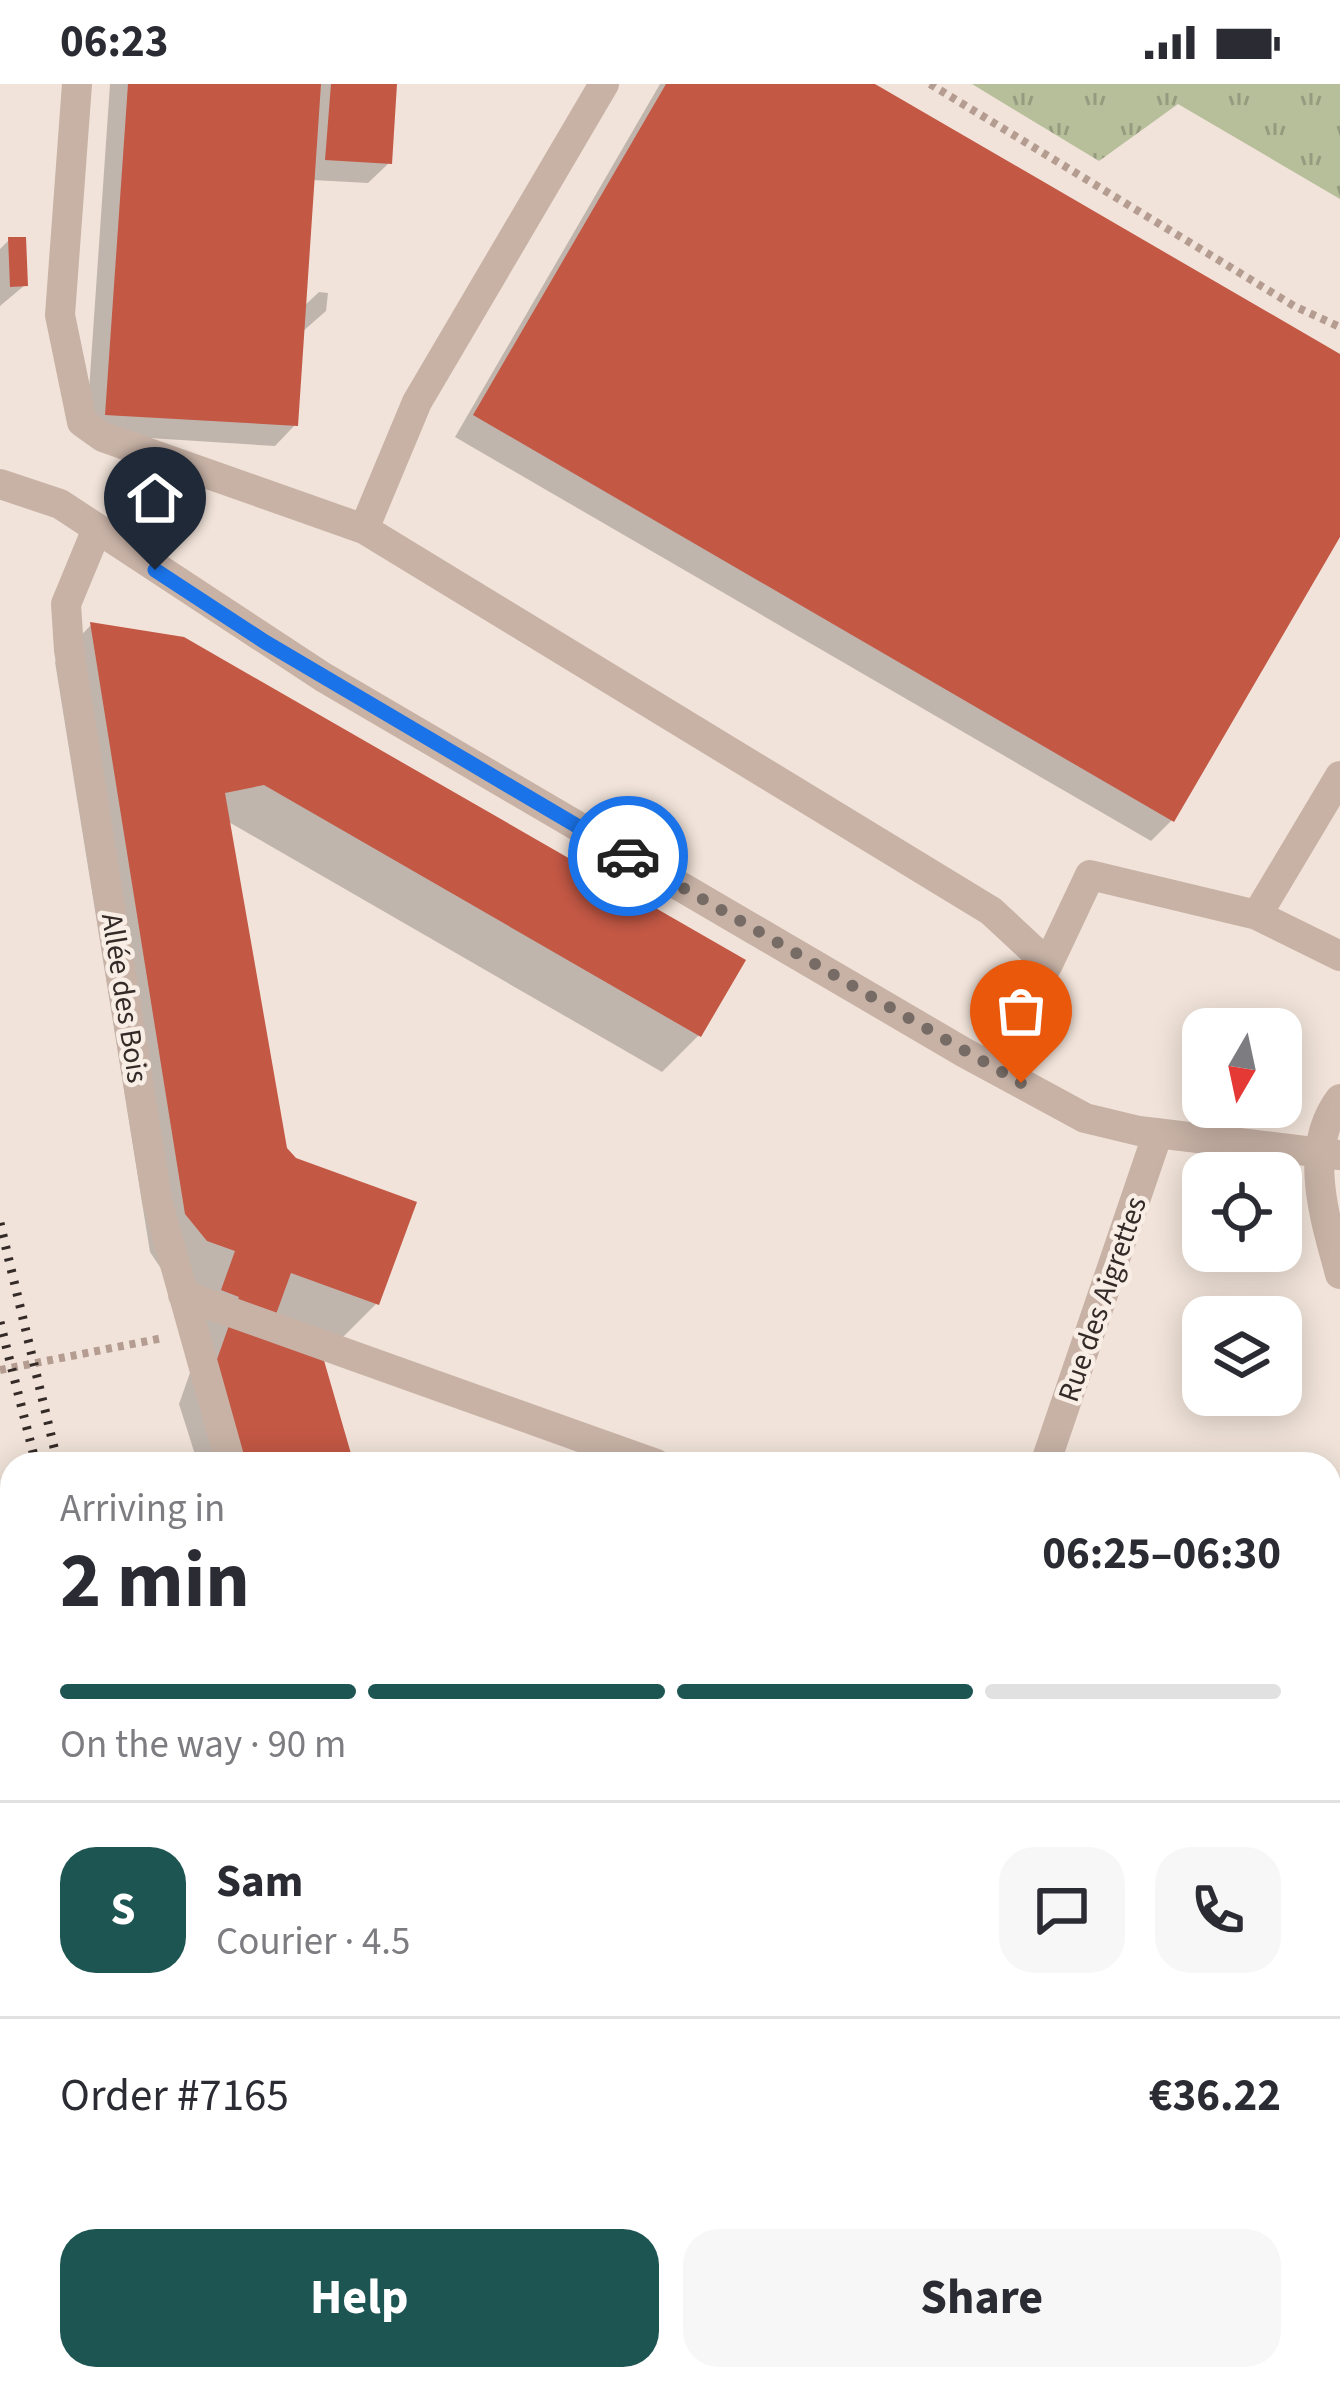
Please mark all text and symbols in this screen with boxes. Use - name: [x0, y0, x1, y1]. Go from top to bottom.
- text: 06:23: [60, 10, 169, 74]
- pin: [104, 447, 206, 570]
- icon: home: [122, 465, 188, 531]
- courier: [568, 796, 688, 916]
- icon: car: [595, 823, 661, 889]
- street label: Allée des Bois: [90, 910, 159, 1086]
- pin: [970, 960, 1072, 1083]
- icon: bag: [988, 978, 1054, 1044]
- north arrow: [1182, 1008, 1302, 1128]
- map controls: [1182, 1008, 1302, 1416]
- button: locate: [1182, 1152, 1302, 1272]
- street label: Rue des Aigrettes: [1047, 1191, 1158, 1408]
- button: layers: [1182, 1296, 1302, 1416]
- text: Arriving in: [60, 1481, 225, 1537]
- text: 06:25–06:30: [1042, 1522, 1281, 1586]
- text: 2 min: [60, 1526, 250, 1637]
- text: On the way · 90 m: [60, 1717, 346, 1773]
- button: chat: [999, 1847, 1125, 1973]
- button: phone: [1155, 1847, 1281, 1973]
- text: Sam: [216, 1850, 303, 1914]
- text: S: [110, 1878, 136, 1942]
- text: Courier · 4.5: [216, 1914, 410, 1970]
- text: Order #7165: [60, 2064, 289, 2128]
- text: €36.22: [1149, 2064, 1281, 2128]
- button: Help: [60, 2229, 659, 2367]
- button: Share: [683, 2229, 1281, 2367]

